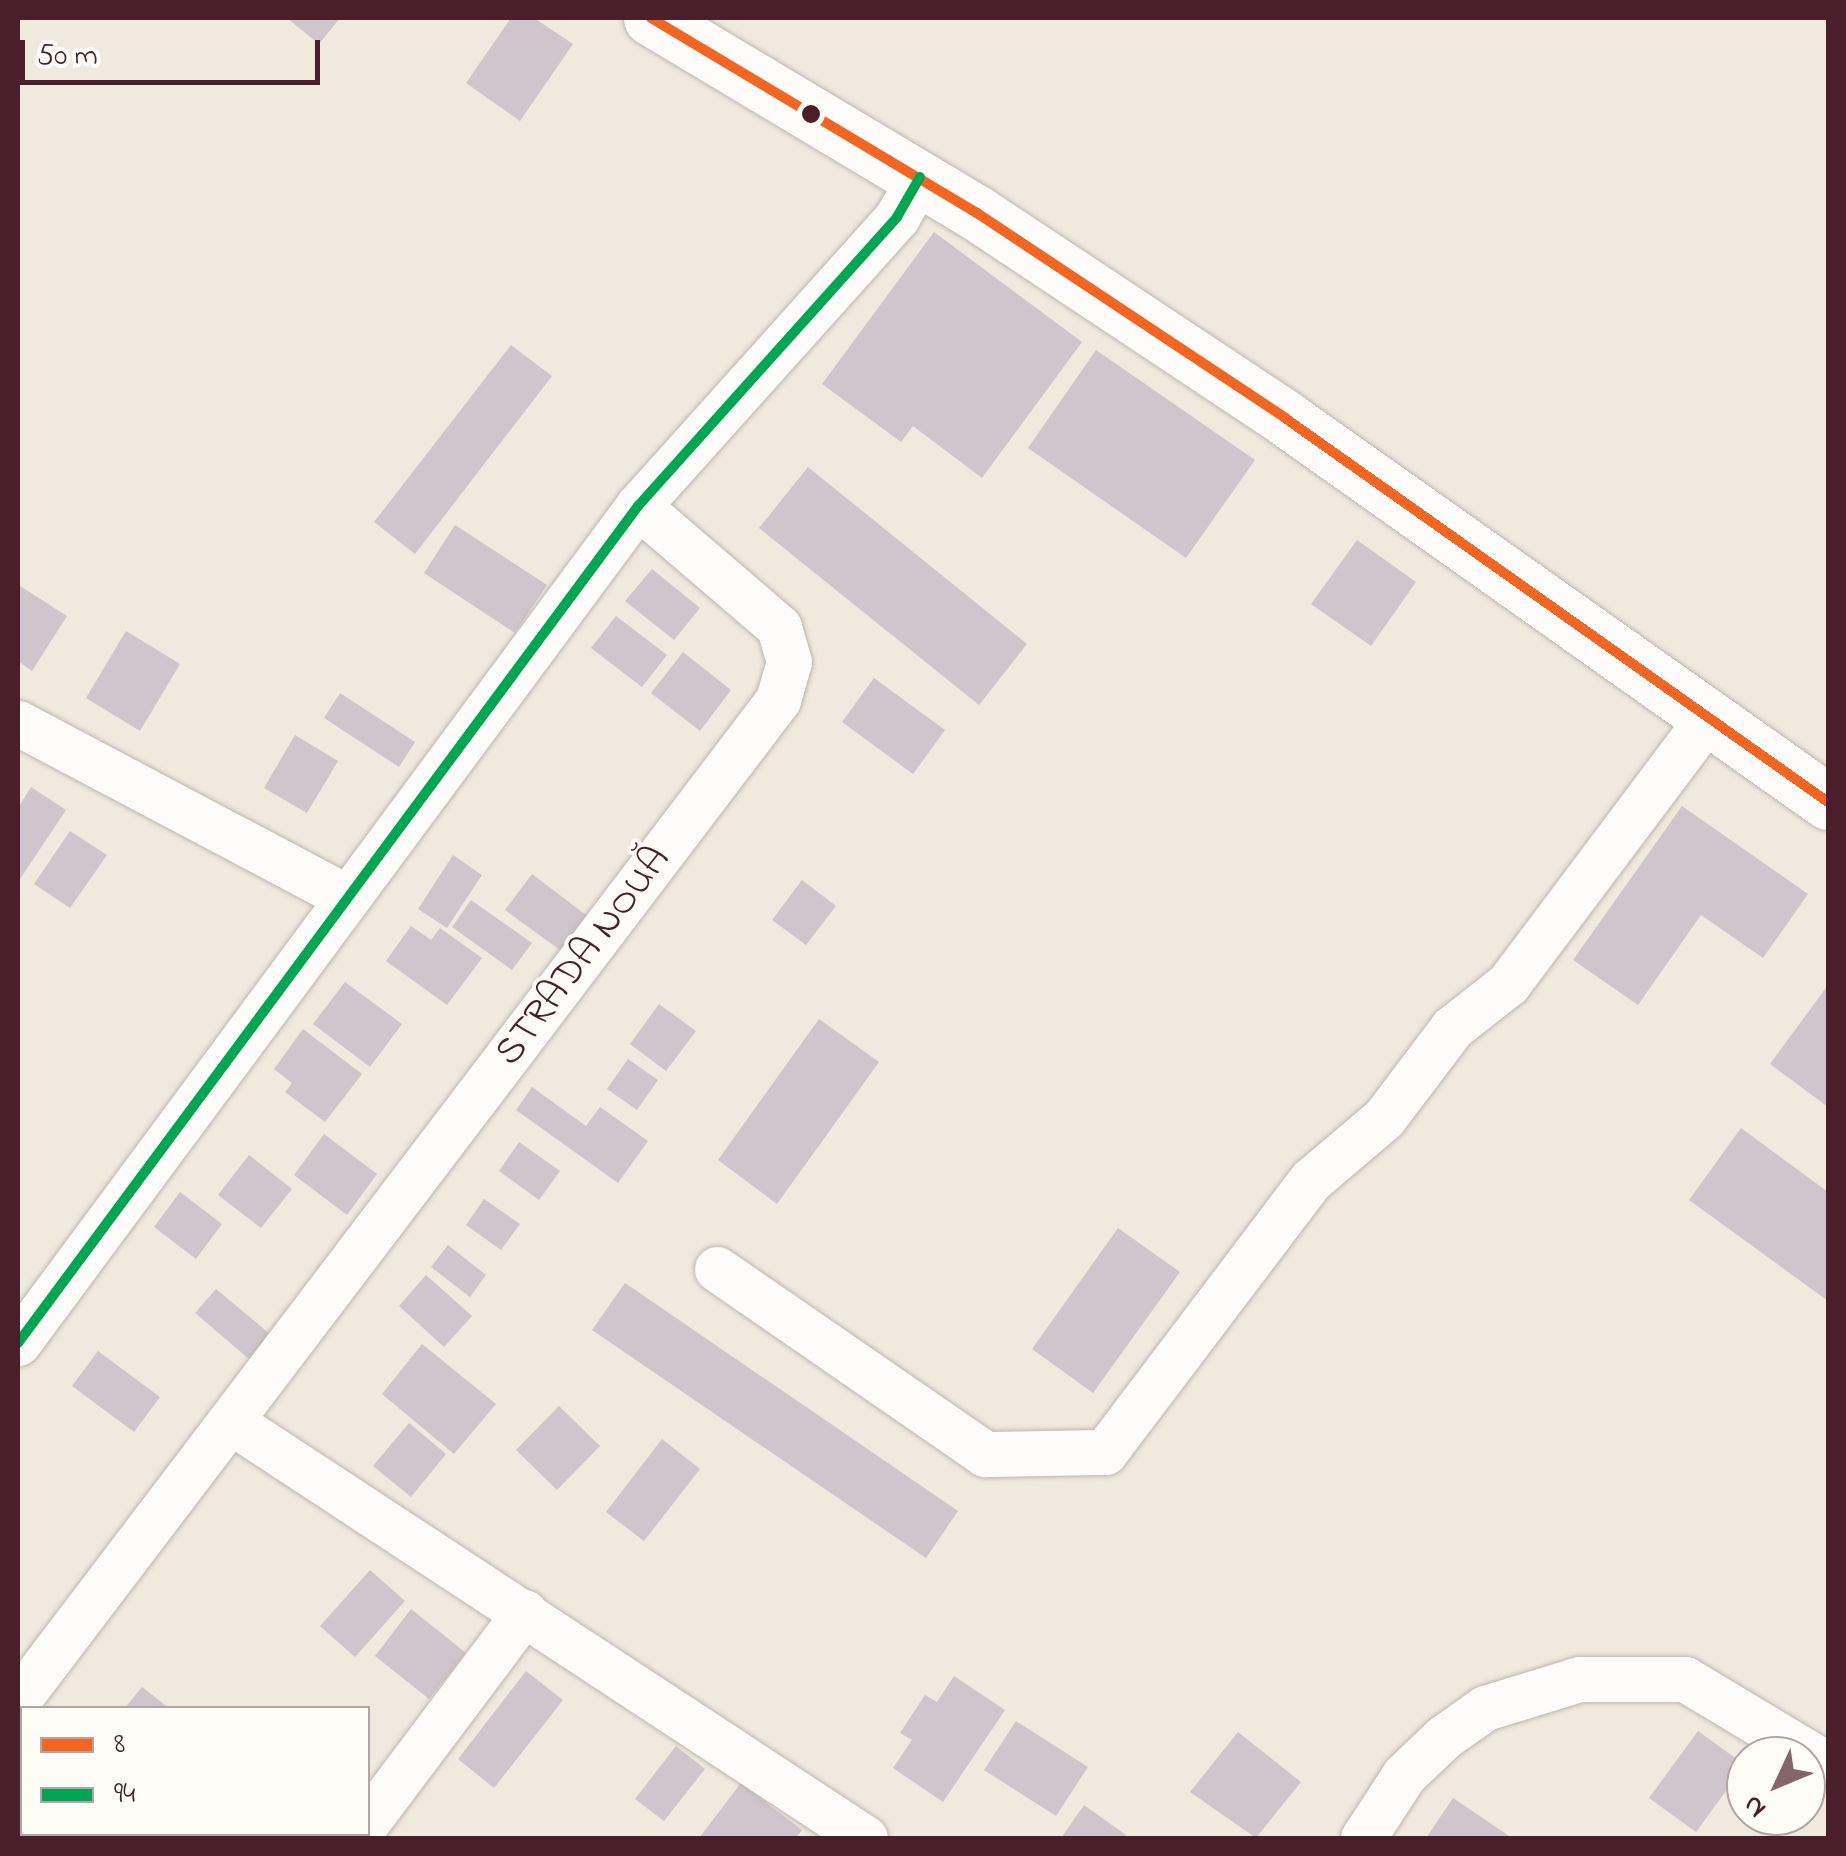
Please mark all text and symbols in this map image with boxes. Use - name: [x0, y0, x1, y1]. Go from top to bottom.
- scale bar: [25, 20, 325, 82]
- text: 50 m: [37, 35, 98, 79]
- unlabelled marker: [801, 104, 821, 124]
- street label: STRADA NOUĂ: [486, 838, 682, 1076]
- legend: [20, 1706, 370, 1836]
- text: 8: [114, 1723, 125, 1767]
- north arrow: [1726, 1736, 1826, 1836]
- text: 94: [114, 1773, 135, 1817]
- text: N: [1734, 1785, 1777, 1827]

